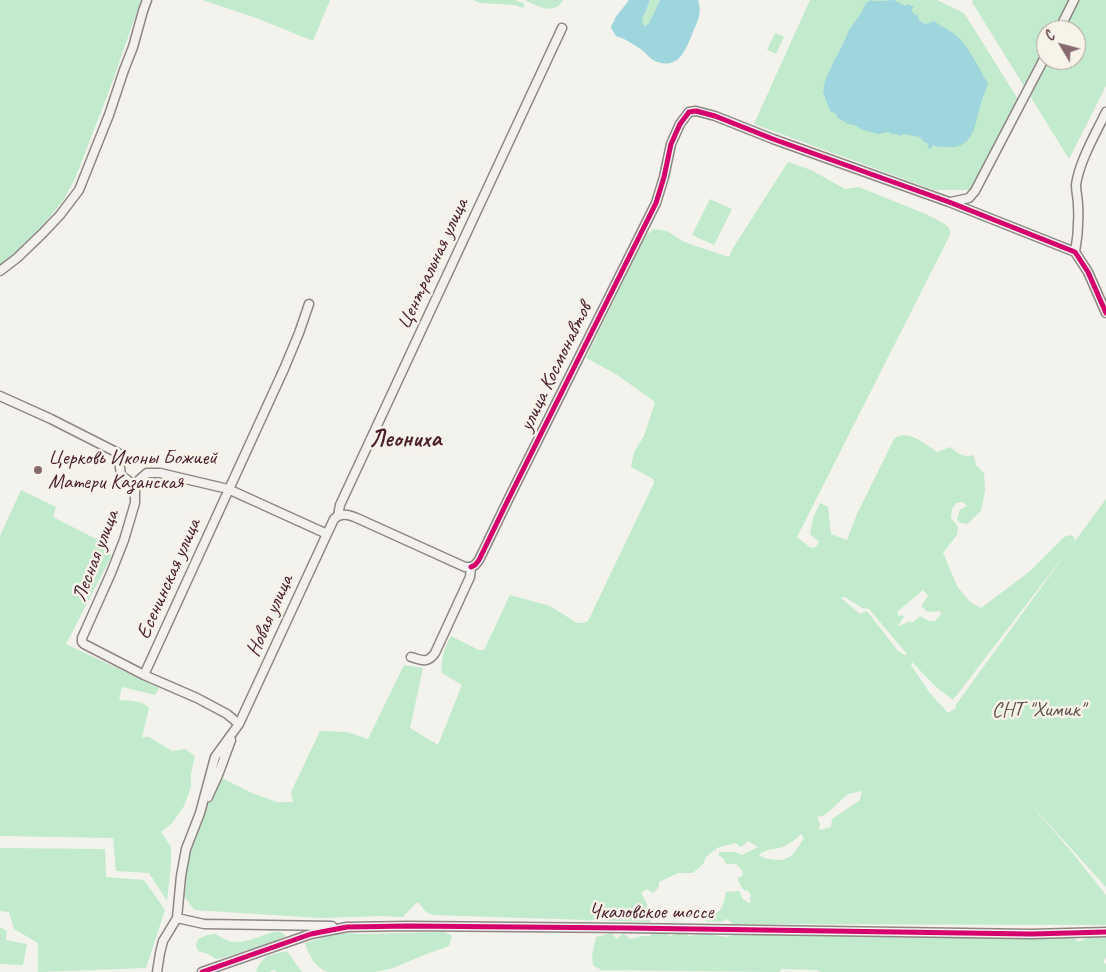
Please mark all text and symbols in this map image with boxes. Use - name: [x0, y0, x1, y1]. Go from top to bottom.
- north arrow: [1036, 20, 1086, 70]
- text: С: [1041, 28, 1058, 44]
- street label: Центральная улица: [392, 194, 474, 334]
- street label: улица Космонавтов: [514, 299, 598, 435]
- district label: Леониха: [369, 426, 441, 454]
- place label: Церковь Иконы Божией Матери Казанская: [48, 445, 217, 495]
- marker: Церковь Иконы Божией Матери Казанская: [32, 464, 44, 476]
- street label: Лесная улица: [67, 507, 125, 605]
- street label: Есенинская улица: [131, 515, 207, 643]
- street label: Новая улица: [241, 571, 299, 661]
- park label: СНТ "Химик": [992, 697, 1084, 723]
- street label: Чкаловское шоссе: [589, 899, 713, 925]

